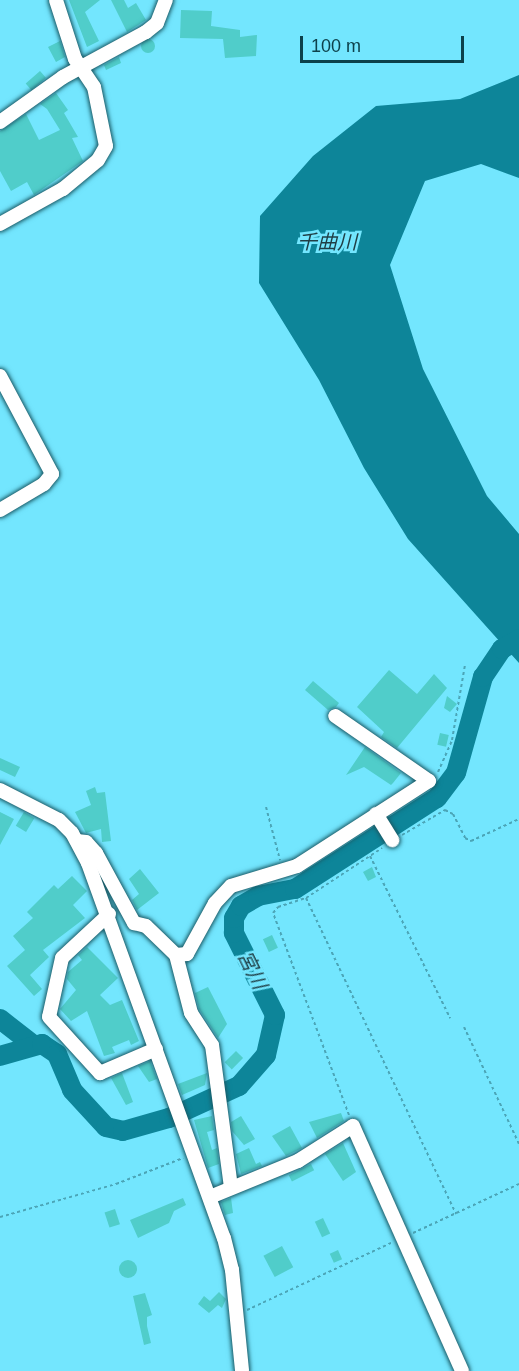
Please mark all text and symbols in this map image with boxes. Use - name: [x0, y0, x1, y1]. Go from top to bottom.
- scale bar: [303, 24, 466, 62]
- text: 100 m: [311, 36, 361, 56]
- water label: 千曲川: [297, 230, 357, 254]
- water label: 宮川: [232, 947, 272, 993]

